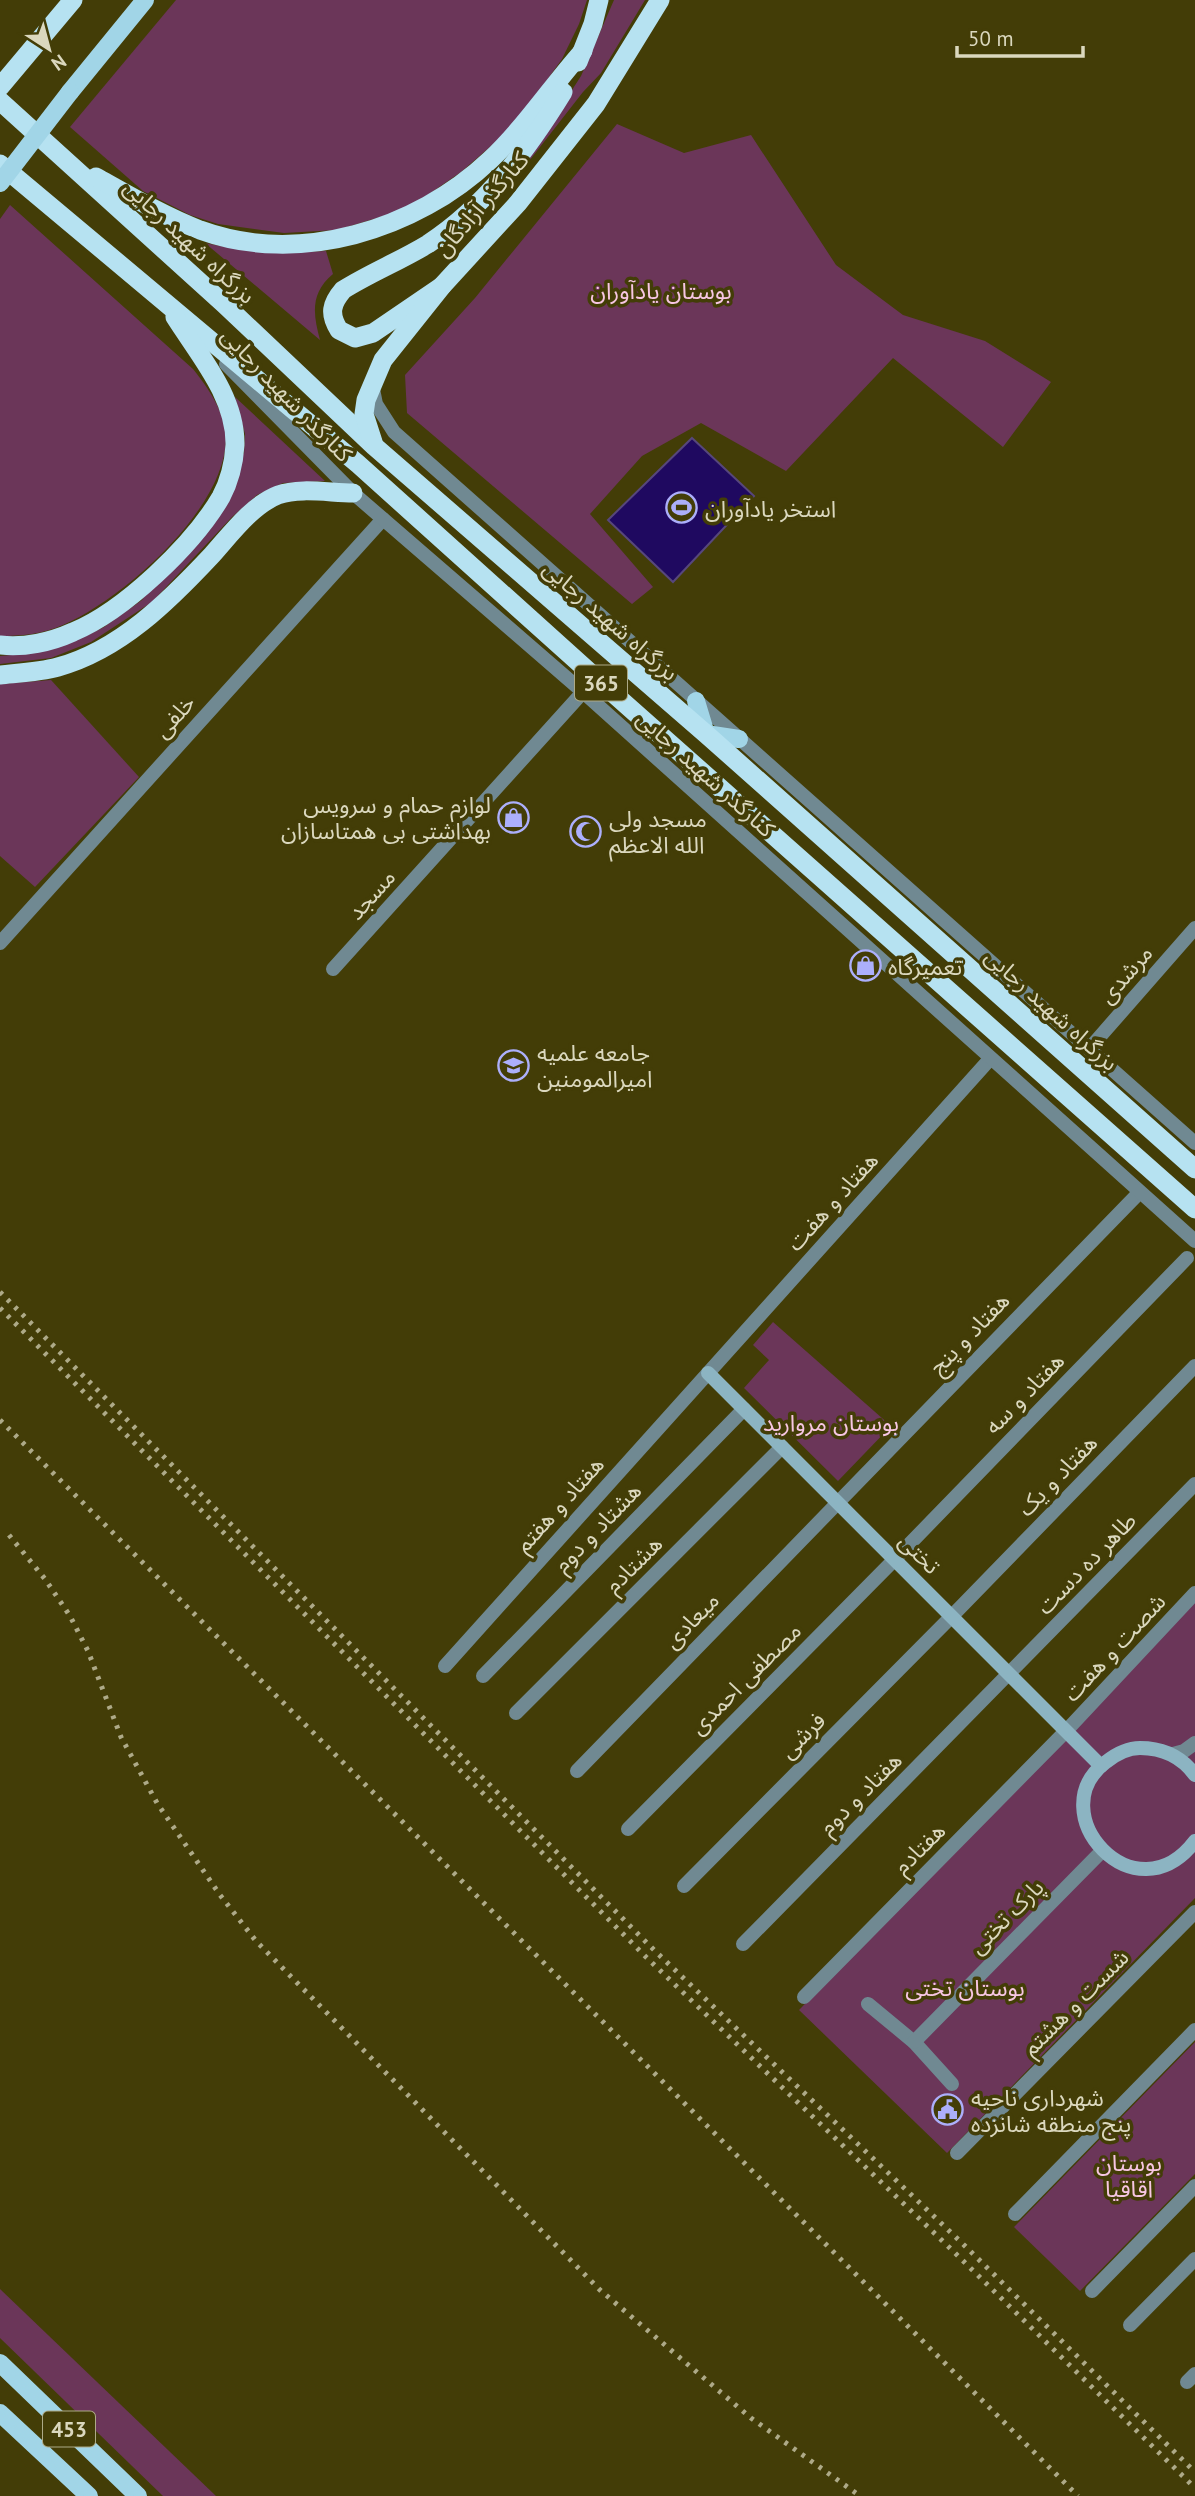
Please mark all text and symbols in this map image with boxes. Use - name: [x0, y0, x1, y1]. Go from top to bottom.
- north arrow: [14, 14, 84, 84]
- scale bar: [957, 14, 1083, 58]
- text: 50 m: [968, 25, 1014, 52]
- text: N: [47, 49, 71, 76]
- street label: کنارگذر آزادگان: [428, 145, 535, 262]
- street label: بزرگراه شهید رجایی: [118, 172, 262, 310]
- park label: بوستان یادآوران: [590, 276, 732, 305]
- street label: کنارگذر شهید رجایی: [215, 321, 359, 468]
- sports icon: استخر یادآوران: [665, 491, 699, 525]
- place label: استخر یادآوران: [705, 494, 836, 523]
- street label: بزرگراه شهید رجایی: [537, 553, 685, 687]
- road number: 365: [575, 666, 627, 700]
- street label: خلفی: [147, 688, 201, 744]
- street label: کنارگذر شهید رجایی: [631, 703, 782, 843]
- place label: لوازم حمام و سرویس بهداشتی بی همتاسازان: [281, 790, 491, 845]
- shop icon: لوازم حمام و سرویس بهداشتی بی همتاسازان: [497, 800, 531, 834]
- place label: مسجد ولی الله الاعظم: [609, 804, 707, 862]
- mosque icon: مسجد ولی الله الاعظم: [569, 814, 603, 848]
- street label: مسجد: [341, 863, 401, 925]
- street label: مرشدی: [1092, 939, 1158, 1009]
- street label: بزرگراه شهید رجایی: [979, 941, 1125, 1077]
- shop icon: تعمیرگاه: [848, 949, 882, 983]
- place label: تعمیرگاه: [888, 952, 963, 981]
- place label: جامعه علمیه امیرالمومنین: [537, 1038, 653, 1093]
- school or university icon: جامعه علمیه امیرالمومنین: [497, 1048, 531, 1082]
- street label: هفتاد و هفت: [780, 1146, 884, 1256]
- street label: هفتاد و پنج: [923, 1286, 1017, 1382]
- street label: هفتاد و سه: [978, 1346, 1070, 1440]
- park label: بوستان مروارید: [763, 1408, 899, 1437]
- street label: هفتاد و یک: [1011, 1428, 1103, 1522]
- street label: هفتاد و هفتم: [508, 1450, 612, 1560]
- street label: هشتاد و دوم: [547, 1476, 650, 1581]
- street label: طاهر ده دست: [1030, 1506, 1142, 1620]
- street label: تختی: [893, 1526, 947, 1580]
- street label: هشتادم: [598, 1529, 671, 1602]
- street label: میعادی: [657, 1586, 725, 1654]
- street label: شصت و هفت: [1057, 1587, 1171, 1707]
- street label: مصطفی احمدی: [683, 1616, 807, 1740]
- street label: فرشی: [773, 1706, 831, 1764]
- street label: هفتاد و دوم: [812, 1745, 910, 1843]
- street label: هفتادم: [887, 1816, 954, 1883]
- street label: پارک تختی: [962, 1872, 1050, 1960]
- street label: شست و هشتم: [1015, 1942, 1137, 2064]
- park label: بوستان تختی: [905, 1973, 1025, 2002]
- place label: شهرداری ناحیه پنج منطقه شانزده: [971, 2083, 1131, 2141]
- public building icon: شهرداری ناحیه پنج منطقه شانزده: [931, 2093, 965, 2127]
- park label: بوستان اقاقیا: [1096, 2148, 1162, 2203]
- road number: 453: [43, 2412, 95, 2446]

